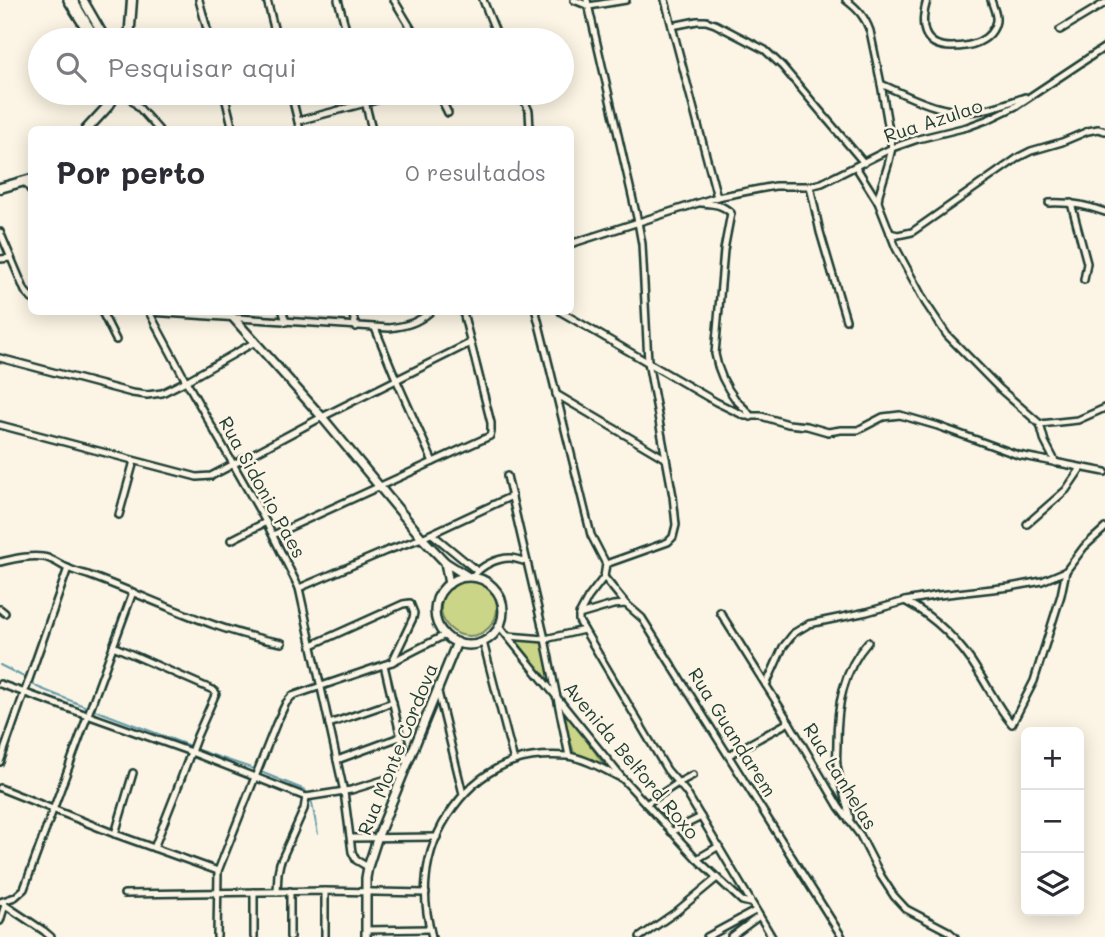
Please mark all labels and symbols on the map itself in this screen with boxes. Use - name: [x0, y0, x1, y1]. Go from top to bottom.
- street label: Rua Azulao: [880, 92, 986, 148]
- street label: Rua Sidonio Paes: [214, 412, 312, 562]
- street label: Rua Monte Cordova: [351, 659, 443, 839]
- street label: Rua Guandarem: [683, 663, 783, 801]
- street label: Avenida Belford Roxo: [559, 676, 705, 844]
- street label: Rua Lanhelas: [798, 718, 884, 834]

